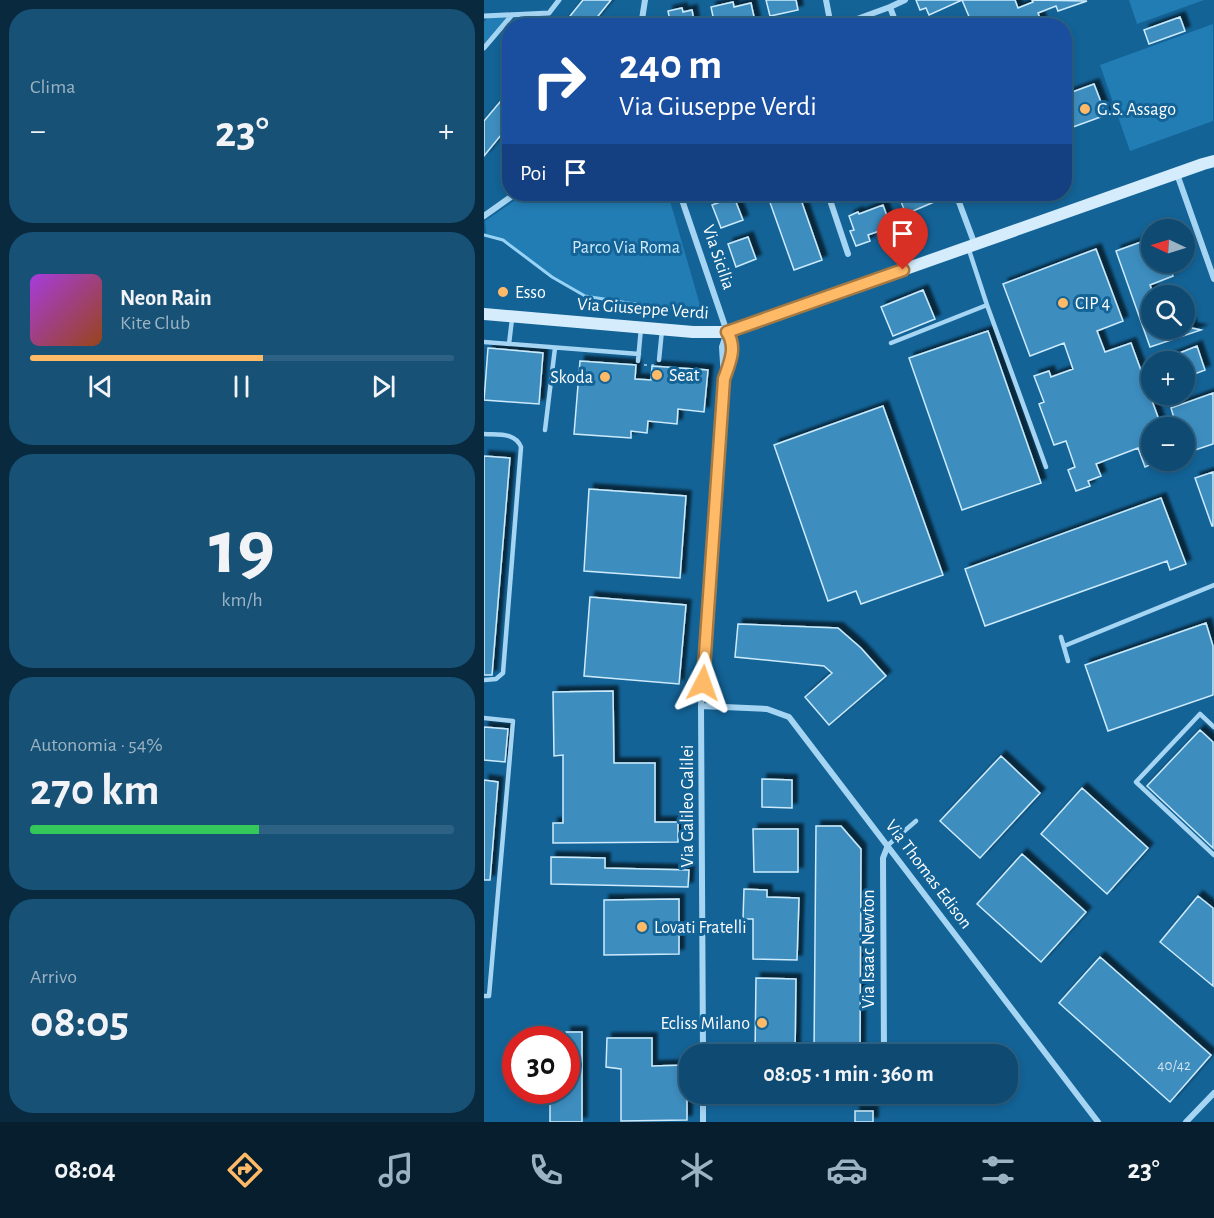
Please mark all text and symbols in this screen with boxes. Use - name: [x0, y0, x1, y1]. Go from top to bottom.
- icon: right: [520, 42, 598, 120]
- text: 240 m: [619, 44, 722, 86]
- text: Clima: [30, 77, 75, 97]
- text: Via Giuseppe Verdi: [619, 93, 817, 120]
- place label: G.S. Assago: [1097, 101, 1176, 119]
- marker: G.S. Assago: [1078, 102, 1092, 116]
- text: 23°: [215, 110, 269, 155]
- text: −: [30, 115, 46, 148]
- text: +: [438, 115, 454, 148]
- icon: arrive: [559, 156, 592, 189]
- text: Poi: [520, 162, 547, 184]
- pin: [877, 208, 928, 270]
- icon: arrive: [886, 217, 919, 250]
- north arrow: [1141, 219, 1195, 273]
- map controls: [1141, 219, 1195, 471]
- street label: Via Sicilia: [699, 223, 737, 292]
- park label: Parco Via Roma: [572, 239, 680, 257]
- place label: Esso: [515, 284, 546, 302]
- marker: Esso: [496, 285, 510, 299]
- button: search: [1141, 285, 1195, 339]
- text: Neon Rain: [120, 287, 212, 309]
- street label: Via Giuseppe Verdi: [577, 295, 709, 323]
- place label: CIP 4: [1075, 295, 1111, 313]
- marker: CIP 4: [1056, 296, 1070, 310]
- text: Kite Club: [120, 313, 190, 333]
- button: +: [1141, 351, 1195, 405]
- place label: Seat: [669, 367, 700, 385]
- marker: Seat: [650, 368, 664, 382]
- place label: Skoda: [550, 369, 593, 387]
- icon: previous: [84, 370, 117, 403]
- icon: pause: [225, 370, 258, 403]
- icon: next: [367, 370, 400, 403]
- marker: Skoda: [598, 370, 612, 384]
- button: −: [1141, 417, 1195, 471]
- text: 19: [209, 510, 275, 588]
- text: km/h: [221, 590, 263, 610]
- position arrow: [671, 651, 735, 715]
- text: Autonomia · 54%: [30, 735, 163, 755]
- street label: Via Galileo Galilei: [679, 745, 697, 867]
- text: 270 km: [30, 768, 159, 813]
- street label: Via Thomas Edison: [882, 817, 975, 932]
- street label: Via Isaac Newton: [860, 889, 878, 1009]
- place label: Lovati Fratelli: [654, 919, 747, 937]
- marker: Lovati Fratelli: [635, 920, 649, 934]
- text: Arrivo: [30, 967, 77, 987]
- text: 08:05: [30, 1000, 129, 1045]
- place label: Ecliss Milano: [661, 1015, 750, 1033]
- marker: Ecliss Milano: [755, 1016, 769, 1030]
- speed limit sign: 30: [502, 1026, 580, 1104]
- house number: 40/42: [1157, 1058, 1191, 1073]
- text: 08:05 · 1 min · 360 m: [763, 1063, 934, 1085]
- icon: directions: [224, 1149, 266, 1191]
- icon: music: [375, 1149, 417, 1191]
- icon: phone: [525, 1149, 567, 1191]
- icon: climate: [676, 1149, 718, 1191]
- icon: car: [826, 1149, 868, 1191]
- icon: filters: [977, 1149, 1019, 1191]
- text: 08:04: [54, 1156, 116, 1183]
- text: 23°: [1127, 1156, 1160, 1183]

